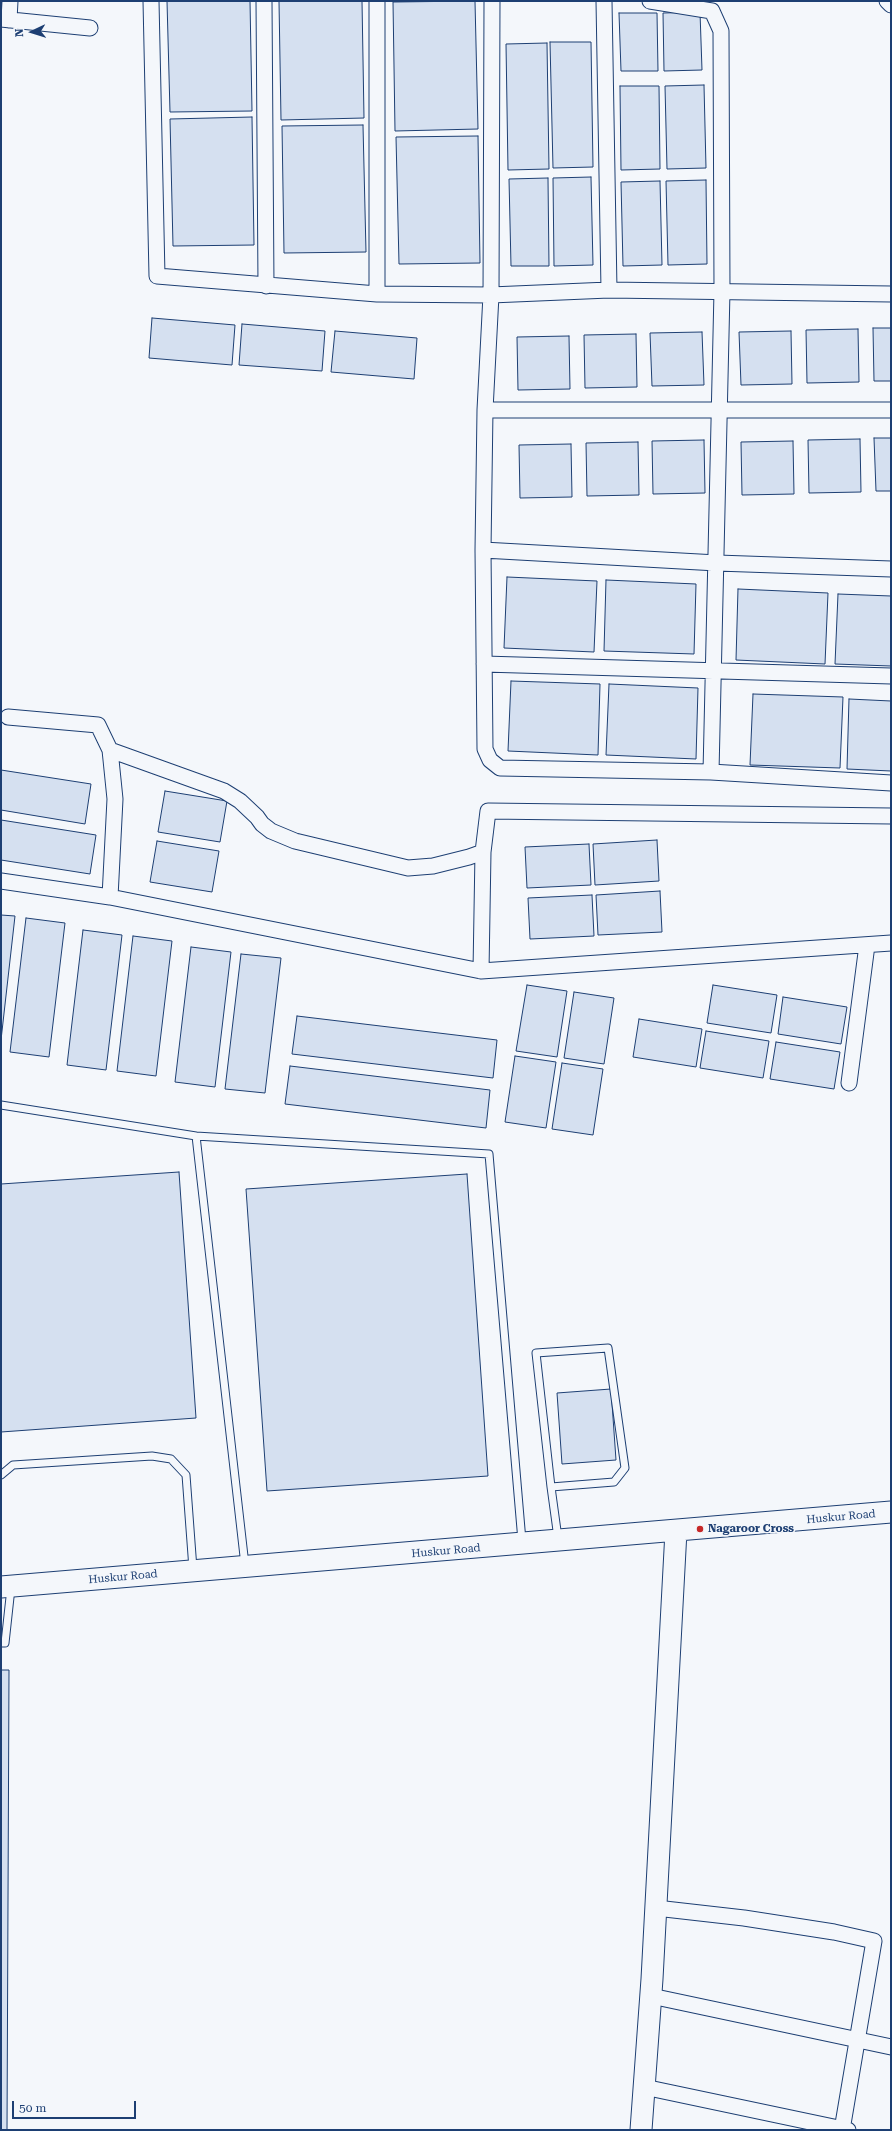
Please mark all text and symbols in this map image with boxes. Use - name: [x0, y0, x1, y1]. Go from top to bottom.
- north arrow: [12, 12, 52, 52]
- text: N: [13, 28, 26, 38]
- street label: Huskur Road: [806, 1507, 876, 1527]
- place label: Nagaroor Cross: [708, 1522, 794, 1536]
- marker: Nagaroor Cross: [695, 1524, 705, 1534]
- street label: Huskur Road: [411, 1541, 481, 1561]
- street label: Huskur Road: [88, 1567, 158, 1587]
- scale bar: [14, 2093, 138, 2119]
- text: 50 m: [19, 2101, 46, 2115]

